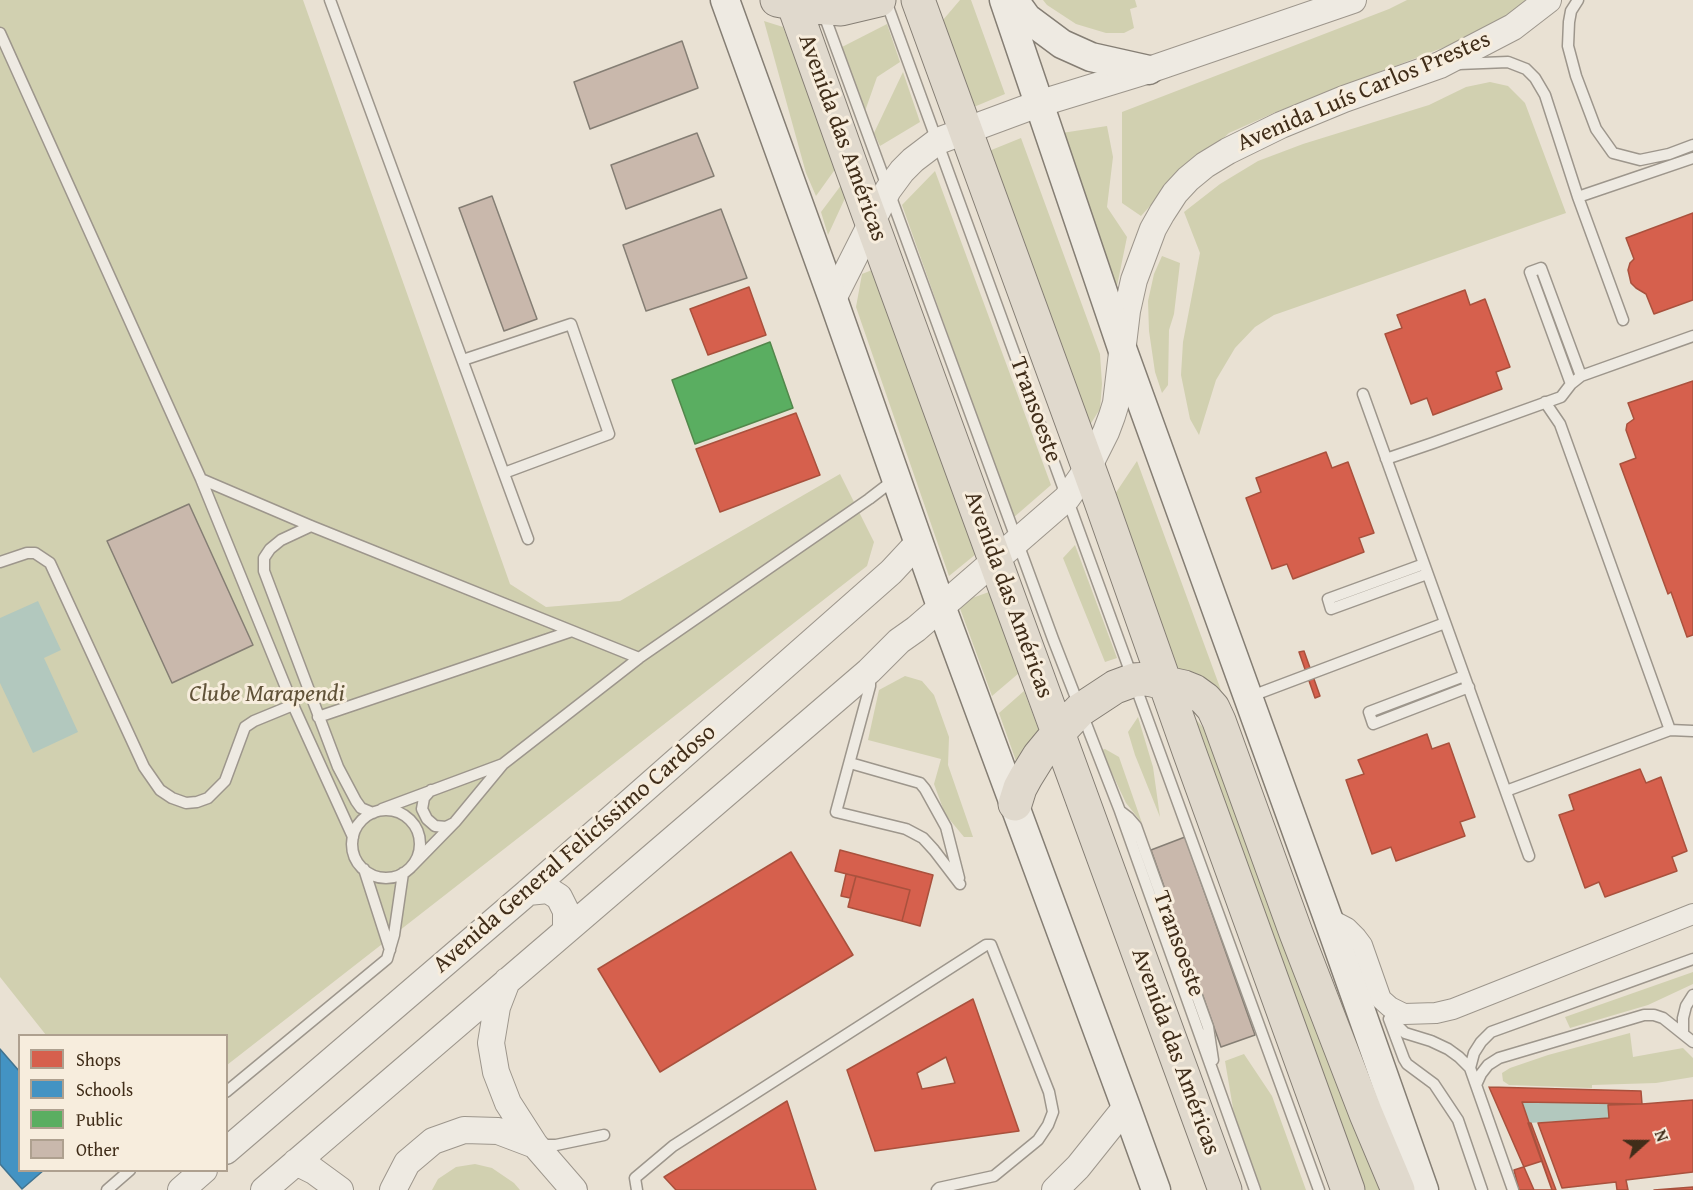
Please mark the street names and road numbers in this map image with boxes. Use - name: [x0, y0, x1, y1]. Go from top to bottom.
- street label: Avenida Luís Carlos Prestes: [1233, 26, 1495, 158]
- street label: Avenida das Américas: [791, 31, 893, 245]
- street label: Transoeste: [1003, 353, 1067, 467]
- street label: Avenida das Américas: [957, 488, 1059, 702]
- street label: Avenida General Felicíssimo Cardoso: [428, 718, 722, 980]
- street label: Transoeste: [1146, 887, 1210, 1001]
- street label: Avenida das Américas: [1124, 945, 1226, 1159]

